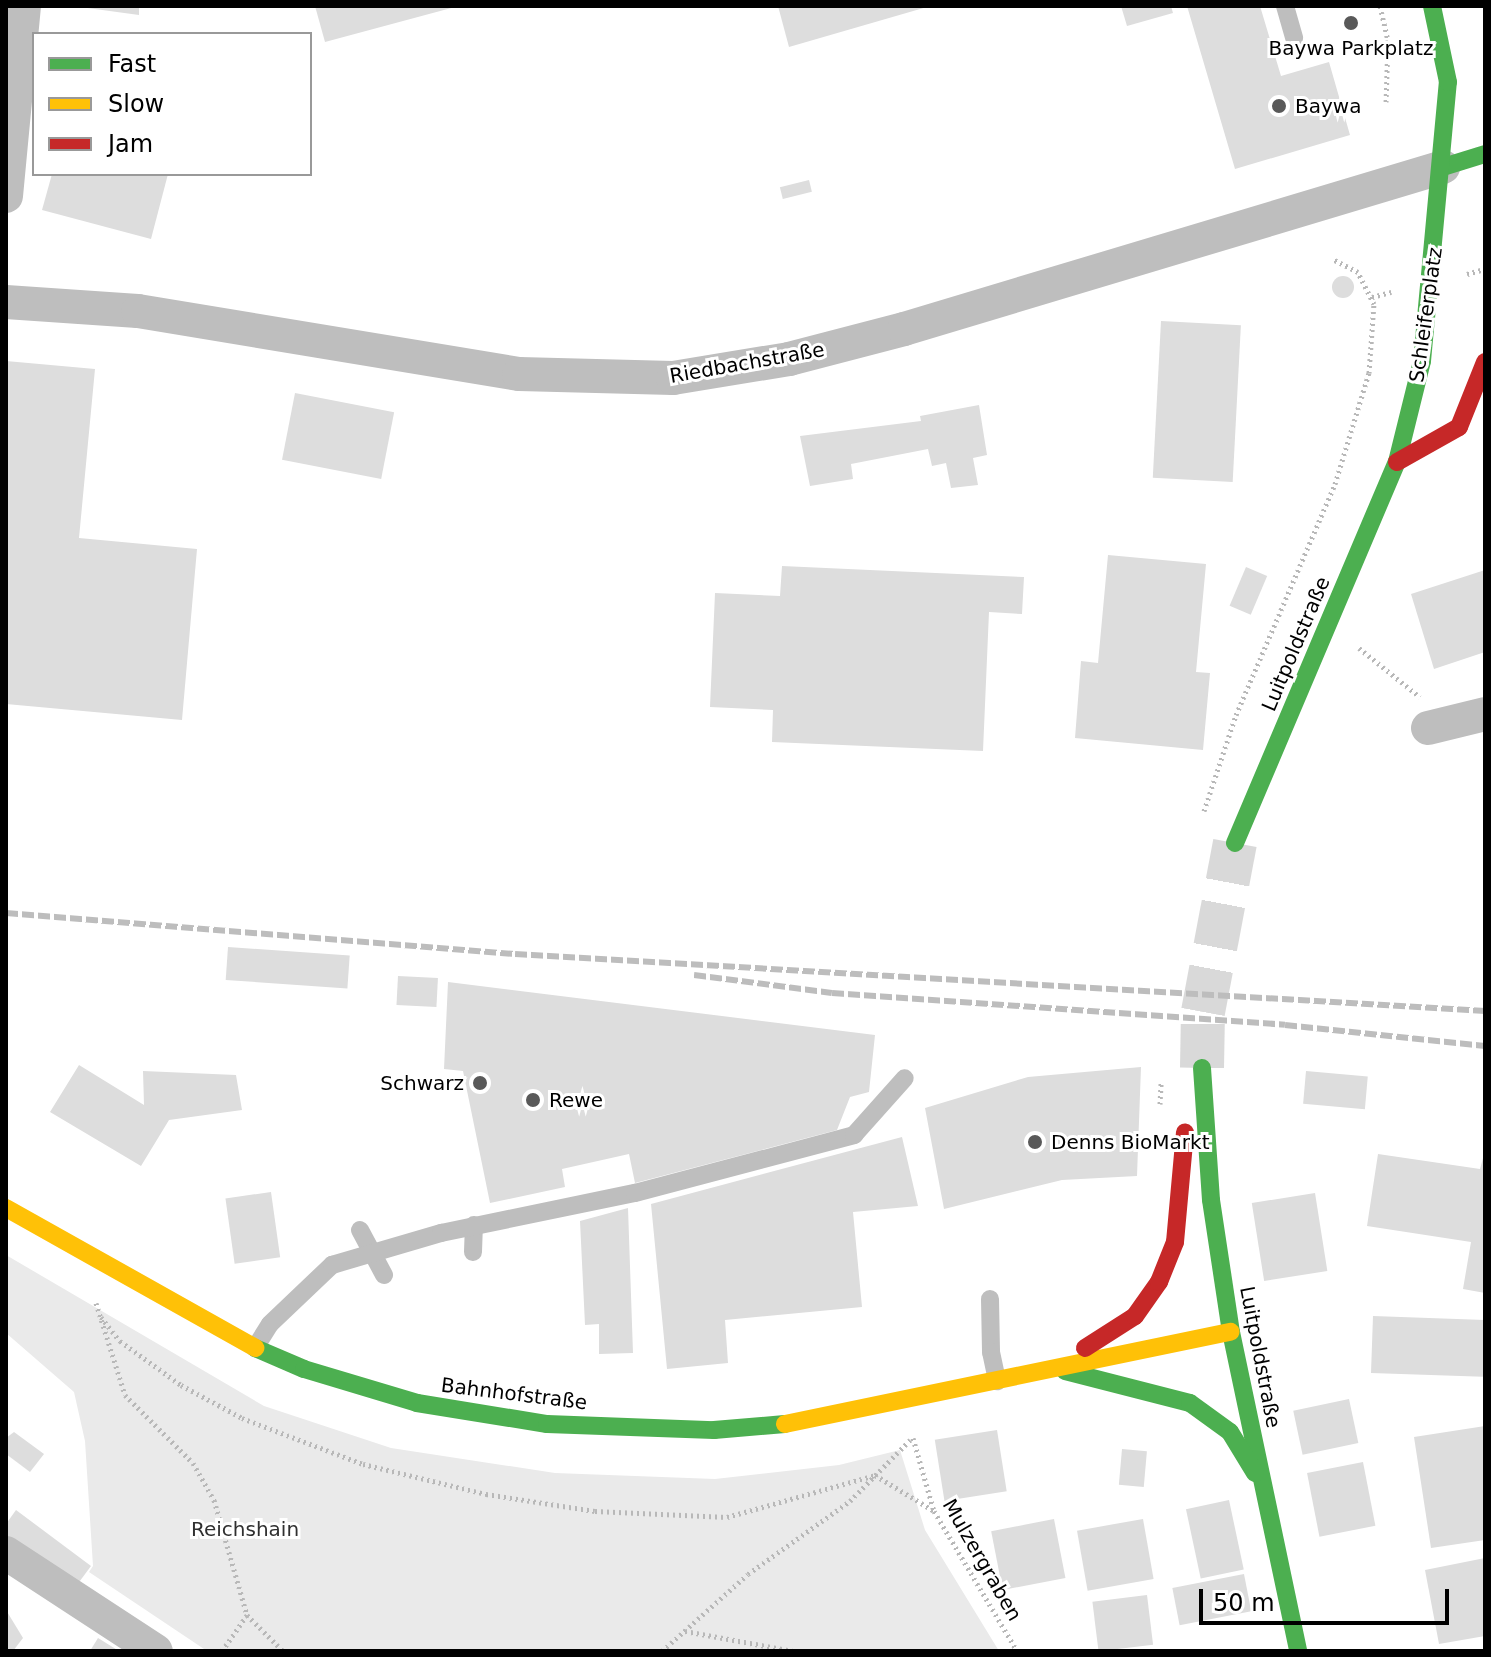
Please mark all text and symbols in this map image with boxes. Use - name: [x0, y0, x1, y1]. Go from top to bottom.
- marker: Baywa Parkplatz: [1342, 14, 1360, 32]
- legend: [32, 32, 312, 176]
- place label: Baywa Parkplatz: [1269, 36, 1433, 60]
- text: Fast: [108, 50, 156, 78]
- text: Slow: [108, 90, 164, 118]
- place label: Baywa: [1295, 94, 1361, 118]
- marker: Baywa: [1270, 97, 1288, 115]
- text: Jam: [108, 130, 153, 158]
- street label: Schleiferplatz: [1405, 246, 1447, 384]
- street label: Riedbachstraße: [668, 338, 826, 388]
- street label: Luitpoldstraße: [1257, 573, 1335, 715]
- place label: Schwarz: [380, 1071, 464, 1095]
- marker: Schwarz: [471, 1074, 489, 1092]
- place label: Rewe: [549, 1088, 603, 1112]
- marker: Rewe: [524, 1091, 542, 1109]
- place label: Denns BioMarkt: [1051, 1130, 1210, 1154]
- marker: Denns BioMarkt: [1026, 1133, 1044, 1151]
- street label: Luitpoldstraße: [1235, 1284, 1285, 1430]
- street label: Bahnhofstraße: [440, 1373, 588, 1415]
- street label: Mulzergraben: [937, 1495, 1027, 1625]
- park label: Reichshain: [191, 1517, 299, 1541]
- scale bar: [1203, 1573, 1453, 1623]
- text: 50 m: [1213, 1589, 1275, 1617]

